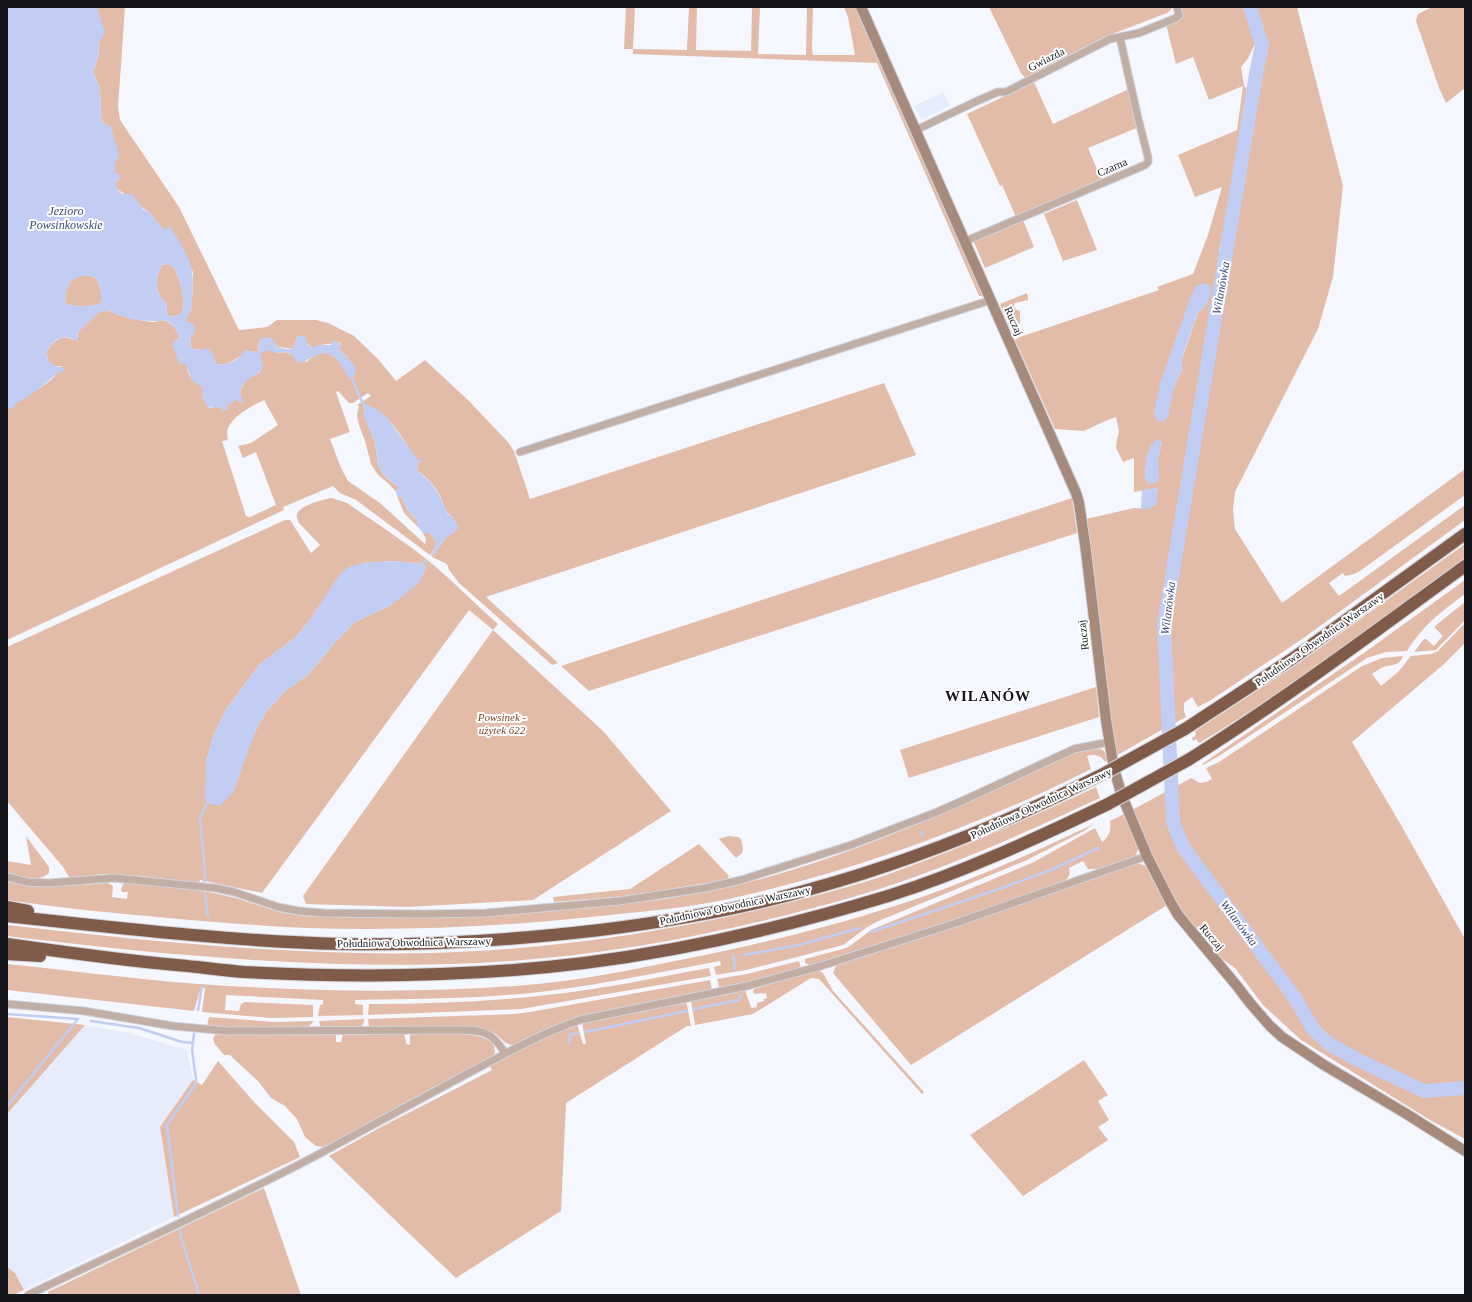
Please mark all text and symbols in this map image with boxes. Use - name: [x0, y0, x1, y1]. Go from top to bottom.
- street label: Gwiazda: [1026, 45, 1066, 73]
- street label: Czarna: [1095, 155, 1129, 179]
- water label: Jezioro Powsinkowskie: [28, 204, 103, 232]
- water label: Wilanówka: [1209, 261, 1233, 315]
- street label: Ruczaj: [1002, 305, 1026, 337]
- water label: Wilanówka: [1158, 581, 1178, 635]
- street label: Południowa Obwodnica Warszawy: [1252, 590, 1386, 688]
- street label: Ruczaj: [1075, 619, 1091, 651]
- district label: WILANÓW: [945, 688, 1031, 704]
- park label: Powsinek - użytek 622: [477, 711, 527, 736]
- street label: Południowa Obwodnica Warszawy: [969, 765, 1114, 841]
- street label: Południowa Obwodnica Warszawy: [658, 883, 812, 927]
- water label: Wilanówka: [1217, 897, 1261, 949]
- street label: Ruczaj: [1198, 921, 1226, 953]
- street label: Południowa Obwodnica Warszawy: [337, 935, 492, 949]

